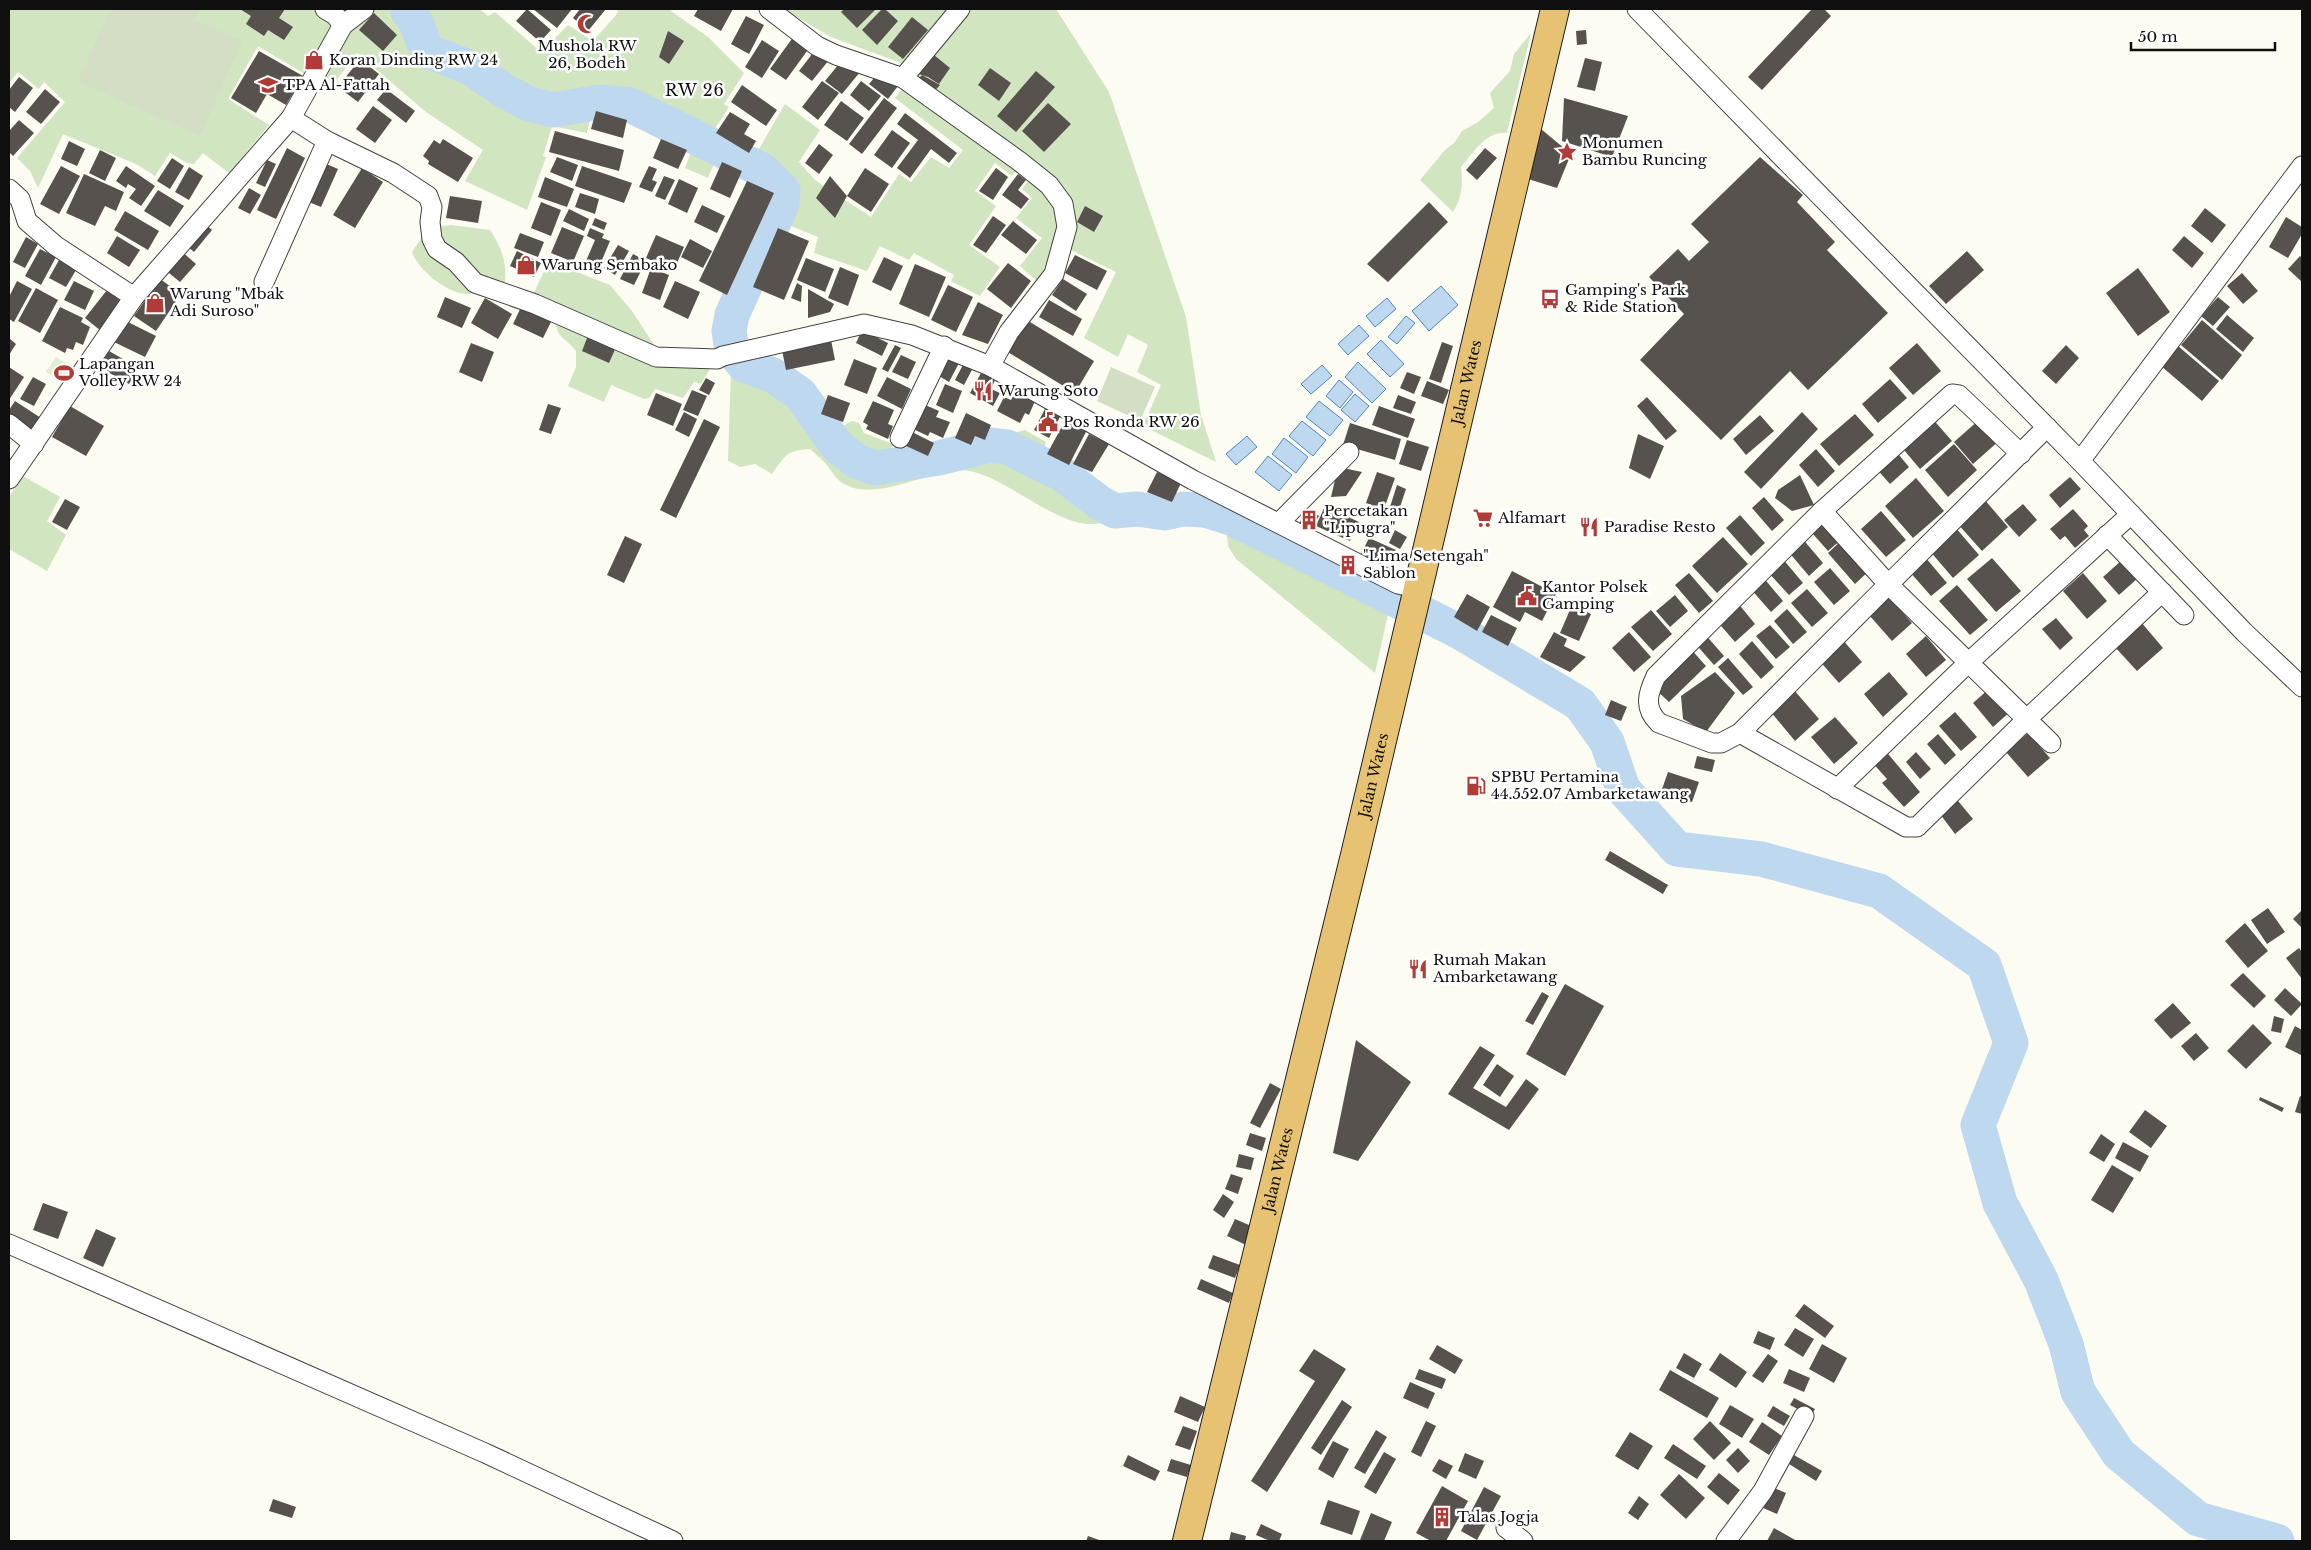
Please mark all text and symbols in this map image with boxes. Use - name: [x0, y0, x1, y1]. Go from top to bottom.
- mosque icon: Mushola RW 26, Bodeh: [576, 13, 598, 35]
- scale bar: [2131, 20, 2275, 52]
- text: 50 m: [2138, 27, 2178, 46]
- place label: Mushola RW 26, Bodeh: [537, 36, 637, 72]
- shop icon: Koran Dinding RW 24: [303, 49, 325, 71]
- place label: Koran Dinding RW 24: [329, 50, 498, 69]
- school or university icon: TPA Al-Fattah: [257, 74, 279, 96]
- place label: TPA Al-Fattah: [283, 75, 390, 94]
- district label: RW 26: [665, 80, 725, 100]
- place label: Monumen Bambu Runcing: [1582, 133, 1708, 169]
- place icon: Monumen Bambu Runcing: [1556, 141, 1578, 163]
- shop icon: Warung Sembako: [515, 254, 537, 276]
- place label: Warung Sembako: [540, 255, 677, 274]
- place label: Gamping's Park & Ride Station: [1565, 280, 1687, 316]
- place label: Warung "Mbak Adi Suroso": [169, 284, 285, 320]
- bus stop icon: Gamping's Park & Ride Station: [1539, 288, 1561, 310]
- shop icon: Warung "Mbak Adi Suroso": [144, 292, 166, 314]
- street label: Jalan Wates: [1447, 338, 1486, 429]
- place label: Lapangan Volley RW 24: [78, 354, 181, 390]
- sports icon: Lapangan Volley RW 24: [53, 362, 75, 384]
- restaurant icon: Warung Soto: [972, 380, 994, 402]
- place label: Warung Soto: [997, 381, 1098, 400]
- public building icon: Pos Ronda RW 26: [1037, 411, 1059, 433]
- place label: Pos Ronda RW 26: [1063, 412, 1200, 431]
- place label: Percetakan "Lipugra": [1324, 501, 1408, 537]
- supermarket icon: Alfamart: [1472, 507, 1494, 529]
- place label: Alfamart: [1497, 508, 1567, 527]
- building icon: Percetakan "Lipugra": [1298, 509, 1320, 531]
- restaurant icon: Paradise Resto: [1578, 516, 1600, 538]
- place label: Paradise Resto: [1604, 517, 1716, 536]
- place label: "Lima Setengah" Sablon: [1363, 546, 1489, 582]
- building icon: "Lima Setengah" Sablon: [1337, 554, 1359, 576]
- place label: Kantor Polsek Gamping: [1542, 577, 1649, 613]
- public building icon: Kantor Polsek Gamping: [1516, 585, 1538, 607]
- street label: Jalan Wates: [1354, 731, 1393, 822]
- place label: SPBU Pertamina 44.552.07 Ambarketawang: [1491, 767, 1690, 803]
- fuel station icon: SPBU Pertamina 44.552.07 Ambarketawang: [1465, 775, 1487, 797]
- place label: Rumah Makan Ambarketawang: [1432, 950, 1558, 986]
- restaurant icon: Rumah Makan Ambarketawang: [1407, 958, 1429, 980]
- street label: Jalan Wates: [1257, 1125, 1297, 1216]
- building icon: Talas Jogja: [1431, 1506, 1453, 1528]
- place label: Talas Jogja: [1457, 1507, 1539, 1526]

